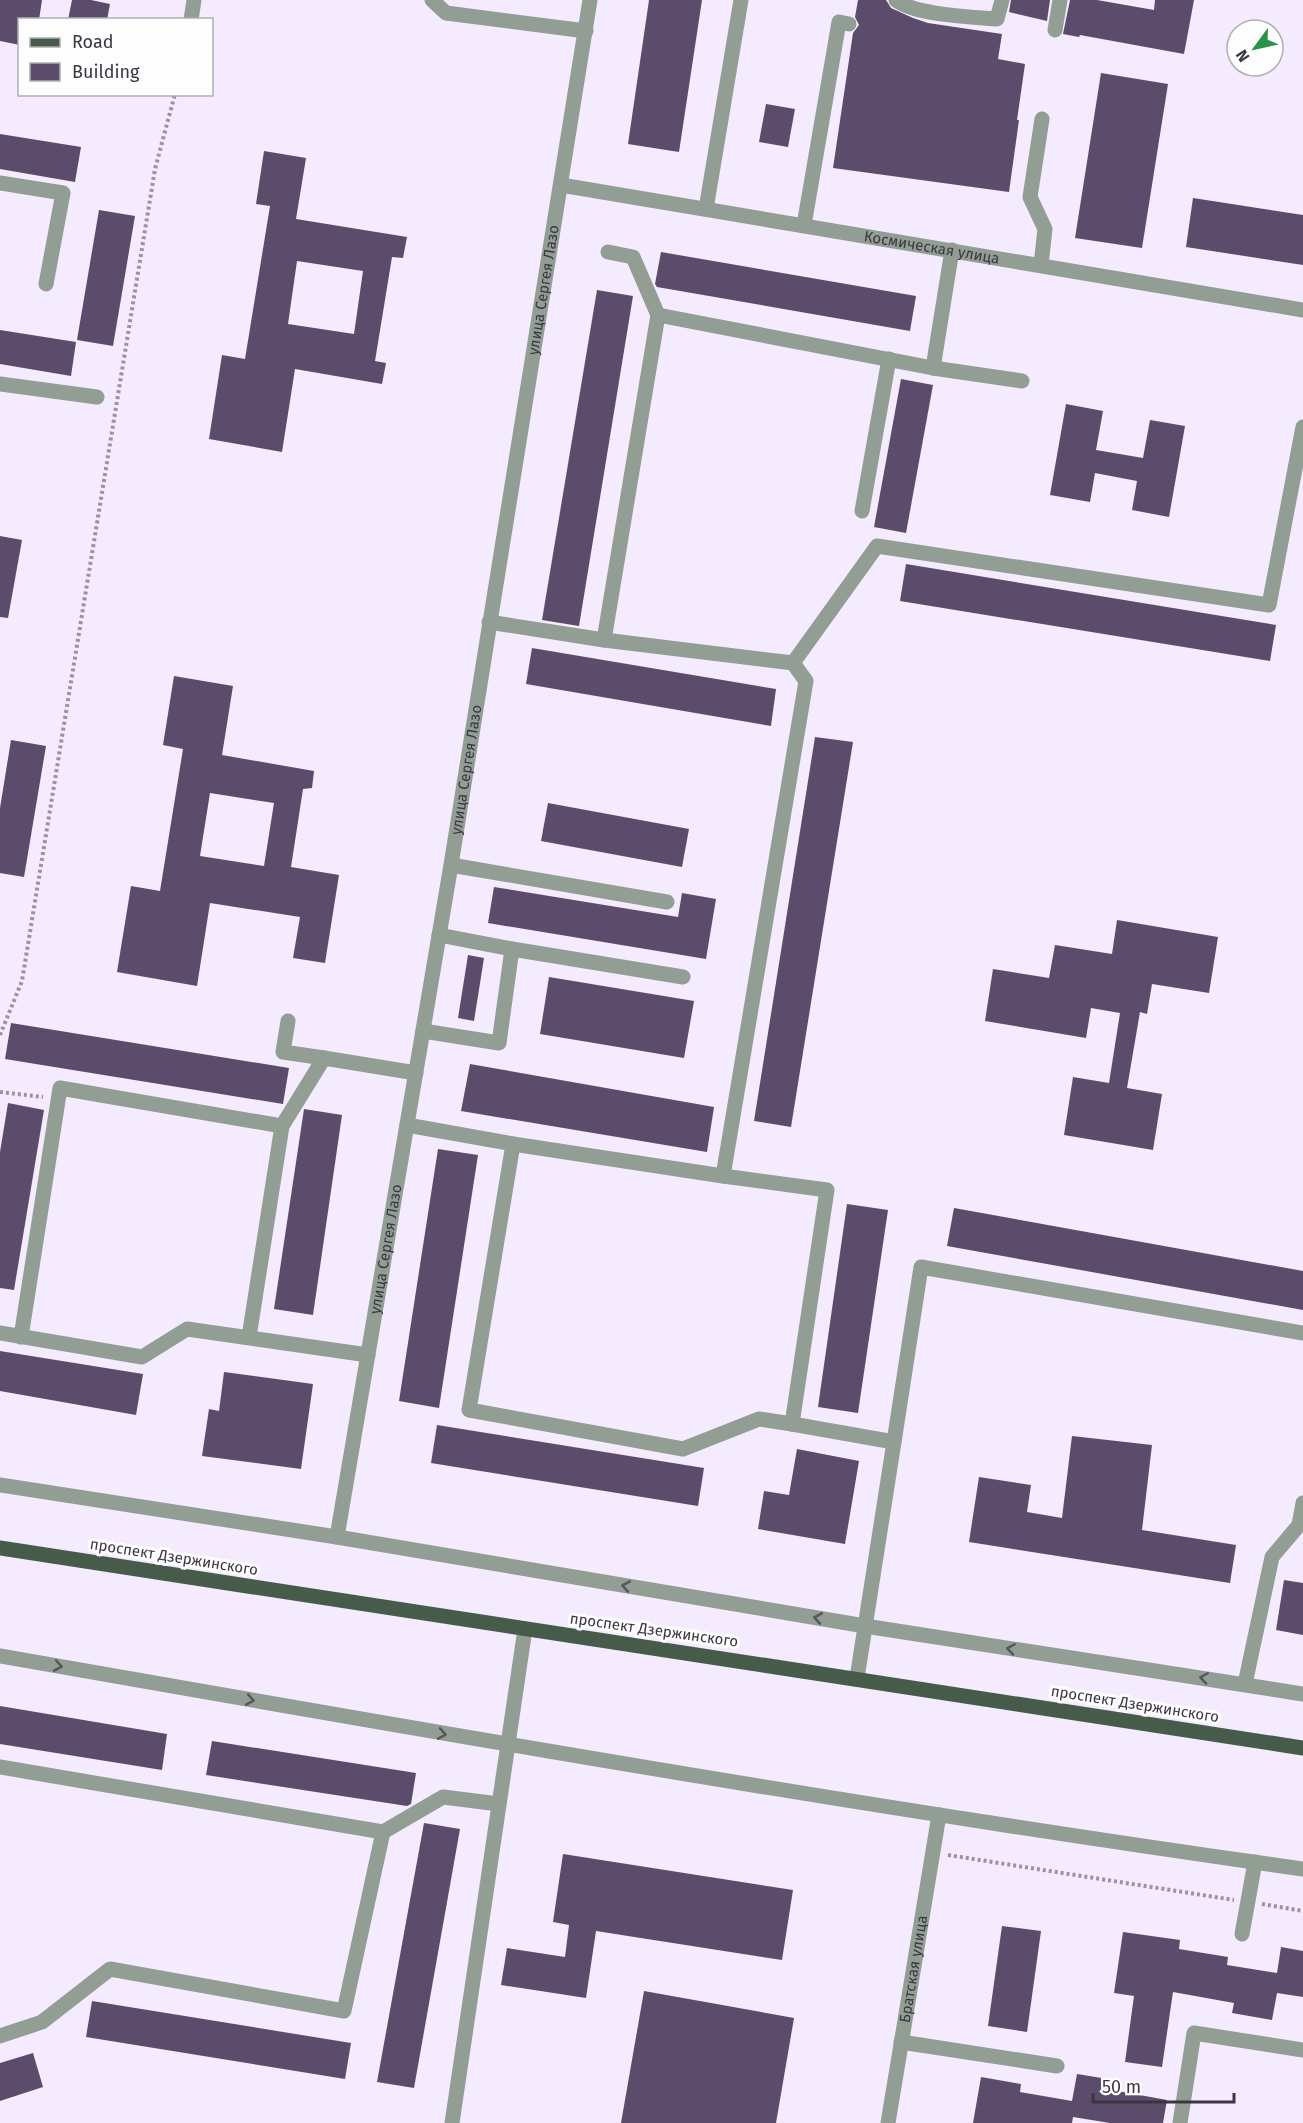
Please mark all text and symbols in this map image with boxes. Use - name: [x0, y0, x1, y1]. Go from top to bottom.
- legend: [18, 18, 213, 96]
- north arrow: [1225, 18, 1285, 78]
- text: Road: [72, 31, 114, 53]
- text: N: [1232, 46, 1254, 66]
- text: Building: [72, 61, 140, 83]
- street label: улица Сергея Лазо: [524, 224, 563, 356]
- street label: Космическая улица: [863, 227, 1001, 268]
- street label: улица Сергея Лазо: [447, 703, 486, 836]
- street label: улица Сергея Лазо: [366, 1183, 406, 1316]
- street label: проспект Дзержинского: [89, 1535, 259, 1579]
- one-way arrow: [621, 1580, 631, 1593]
- street label: проспект Дзержинского: [569, 1609, 739, 1651]
- one-way arrow: [814, 1613, 823, 1625]
- one-way arrow: [1006, 1643, 1016, 1655]
- one-way arrow: [52, 1659, 62, 1672]
- one-way arrow: [1199, 1673, 1208, 1685]
- street label: проспект Дзержинского: [1050, 1682, 1220, 1726]
- one-way arrow: [244, 1693, 254, 1706]
- one-way arrow: [437, 1727, 446, 1739]
- street label: Братская улица: [896, 1914, 931, 2024]
- scale bar: [1093, 2066, 1234, 2104]
- text: 50 m: [1102, 2076, 1141, 2098]

